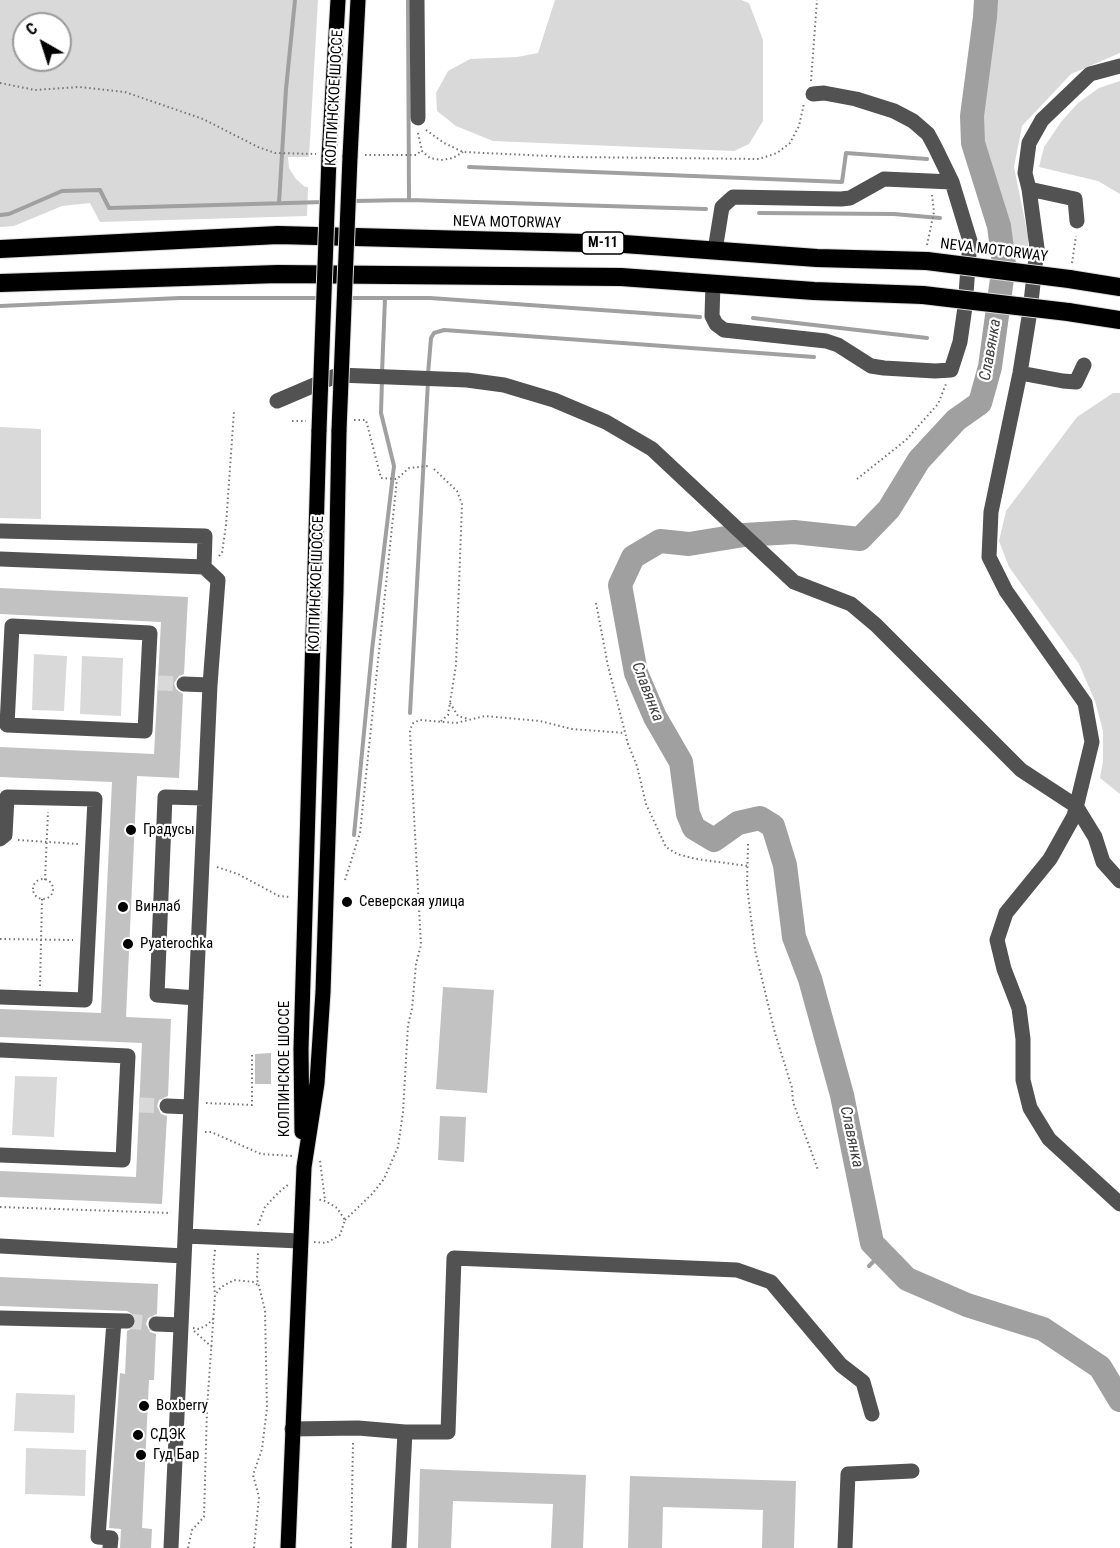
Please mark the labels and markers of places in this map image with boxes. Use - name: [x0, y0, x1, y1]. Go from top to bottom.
- place label: Градусы: [143, 821, 195, 839]
- marker: Градусы: [124, 823, 138, 837]
- place label: Северская улица: [359, 893, 465, 911]
- marker: Северская улица: [340, 895, 354, 909]
- place label: Винлаб: [135, 898, 181, 916]
- marker: Винлаб: [116, 900, 130, 914]
- place label: Pyaterochka: [140, 935, 213, 953]
- marker: Pyaterochka: [121, 937, 135, 951]
- place label: Boxberry: [156, 1397, 208, 1415]
- marker: Boxberry: [137, 1399, 151, 1413]
- place label: СДЭК: [150, 1426, 186, 1444]
- marker: СДЭК: [131, 1428, 145, 1442]
- place label: Гуд Бар: [153, 1446, 199, 1464]
- marker: Гуд Бар: [134, 1448, 148, 1462]

